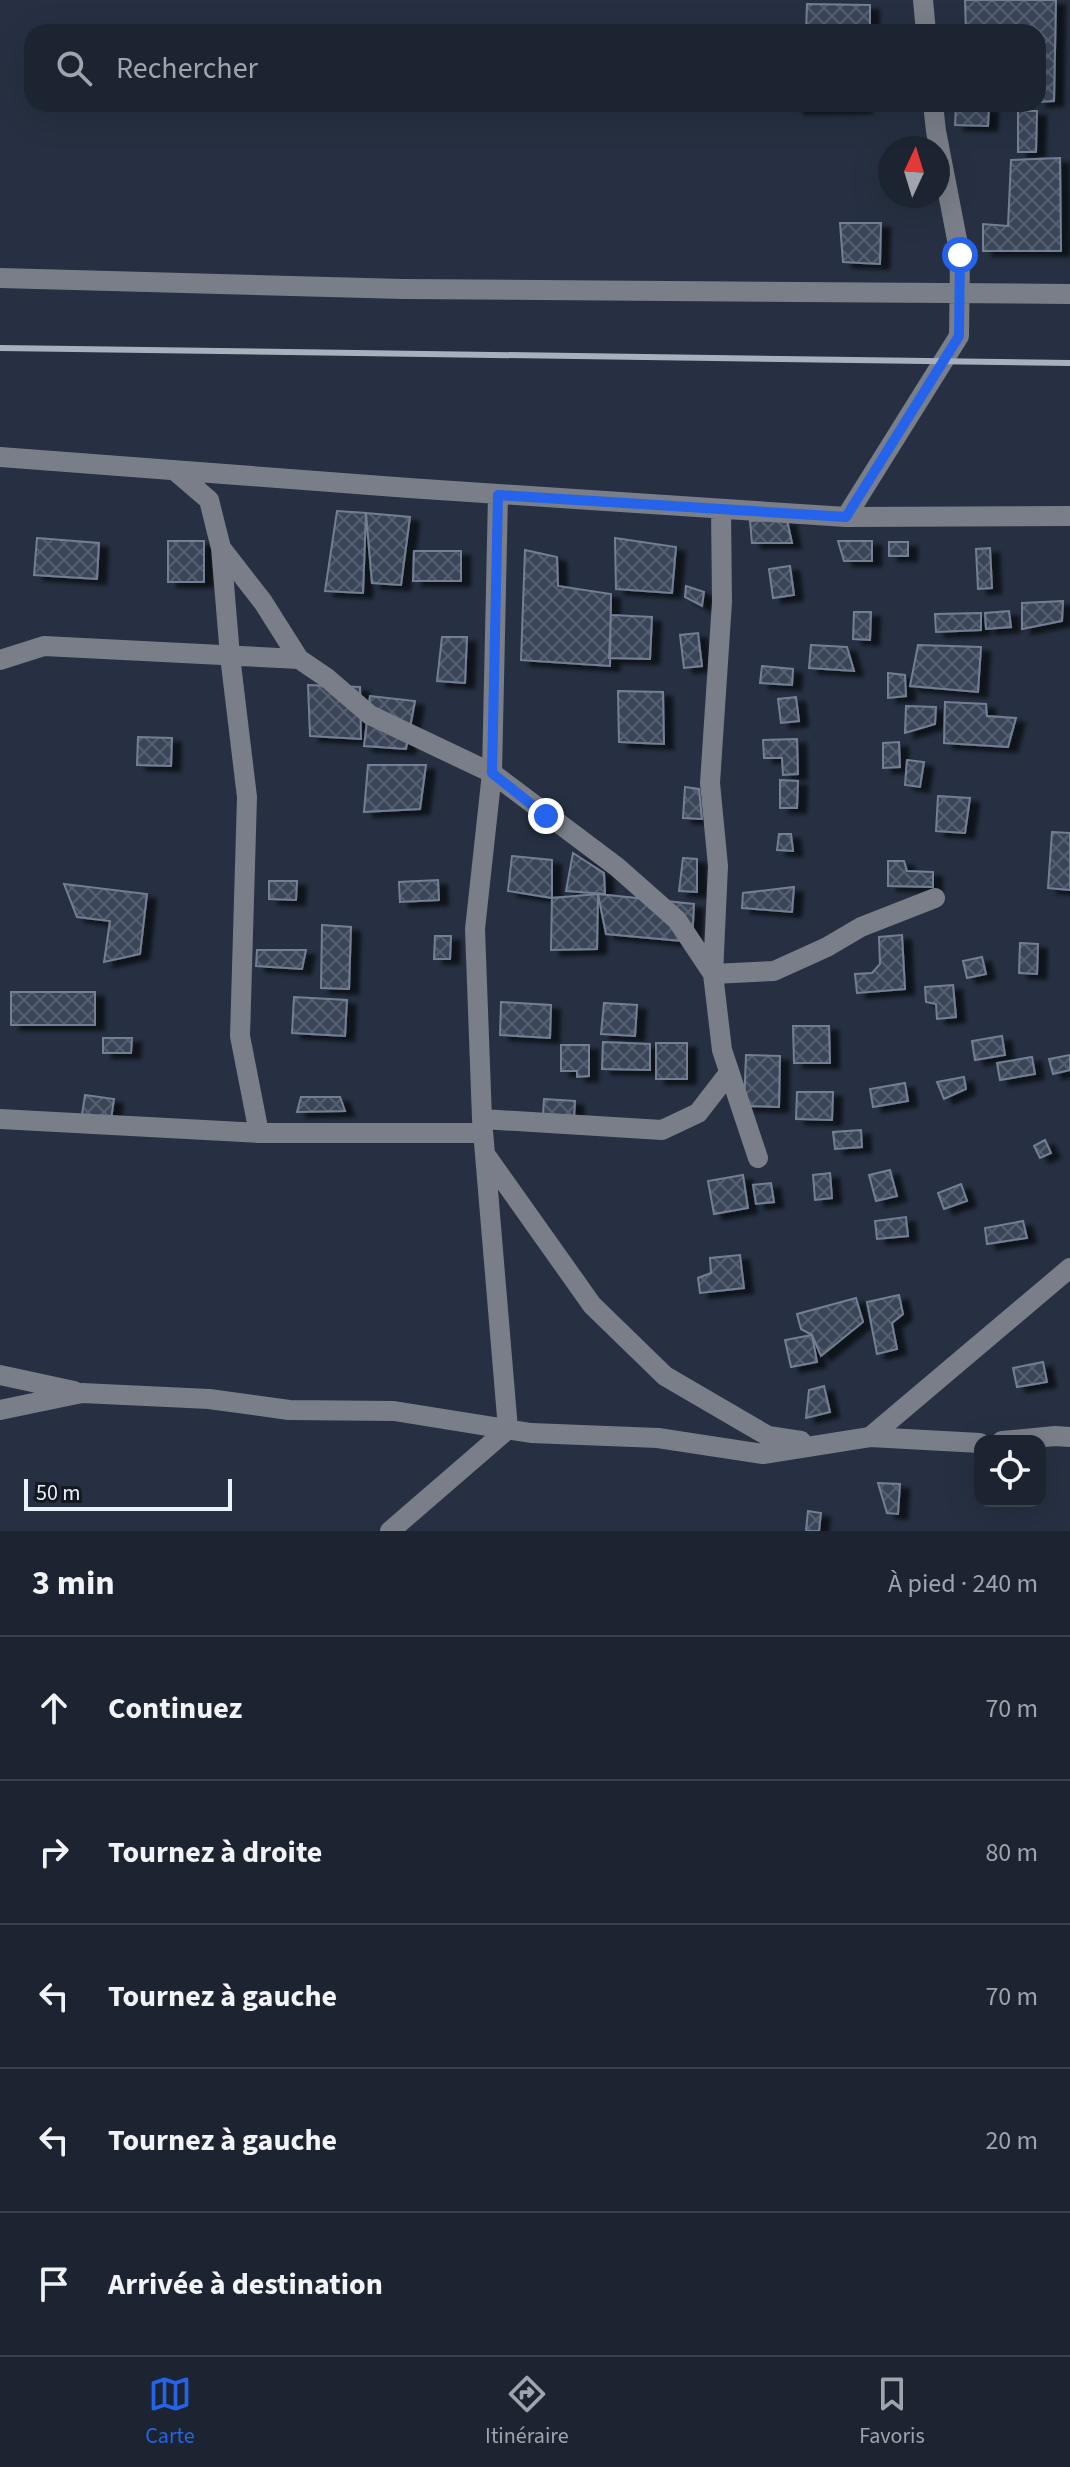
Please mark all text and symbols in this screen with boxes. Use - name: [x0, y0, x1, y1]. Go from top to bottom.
- search box: [24, 24, 1046, 112]
- icon: search: [52, 46, 96, 90]
- text: Rechercher: [116, 47, 258, 90]
- north arrow: [878, 136, 950, 208]
- route start: [942, 237, 978, 273]
- route end: [528, 798, 564, 834]
- map controls: [974, 1435, 1046, 1507]
- button: locate: [974, 1435, 1046, 1507]
- scale bar: [24, 1475, 232, 1511]
- text: 50 m: [36, 1477, 81, 1509]
- text: 3 min: [32, 1559, 115, 1608]
- text: À pied · 240 m: [888, 1565, 1038, 1602]
- icon: ahead: [32, 1686, 76, 1730]
- text: Continuez: [108, 1687, 242, 1730]
- text: 70 m: [985, 1690, 1038, 1727]
- icon: right: [32, 1830, 76, 1874]
- text: Tournez à droite: [108, 1831, 322, 1874]
- text: 80 m: [985, 1834, 1038, 1871]
- icon: left: [32, 1974, 76, 2018]
- text: Tournez à gauche: [108, 1975, 337, 2018]
- text: 70 m: [985, 1978, 1038, 2015]
- icon: left: [32, 2118, 76, 2162]
- text: Tournez à gauche: [108, 2119, 337, 2162]
- text: 20 m: [985, 2122, 1038, 2159]
- icon: arrive: [32, 2262, 76, 2306]
- text: Arrivée à destination: [108, 2263, 383, 2306]
- tab: Carte: [145, 2372, 195, 2452]
- tab: Itinéraire: [485, 2372, 569, 2452]
- tab: Favoris: [859, 2372, 925, 2452]

